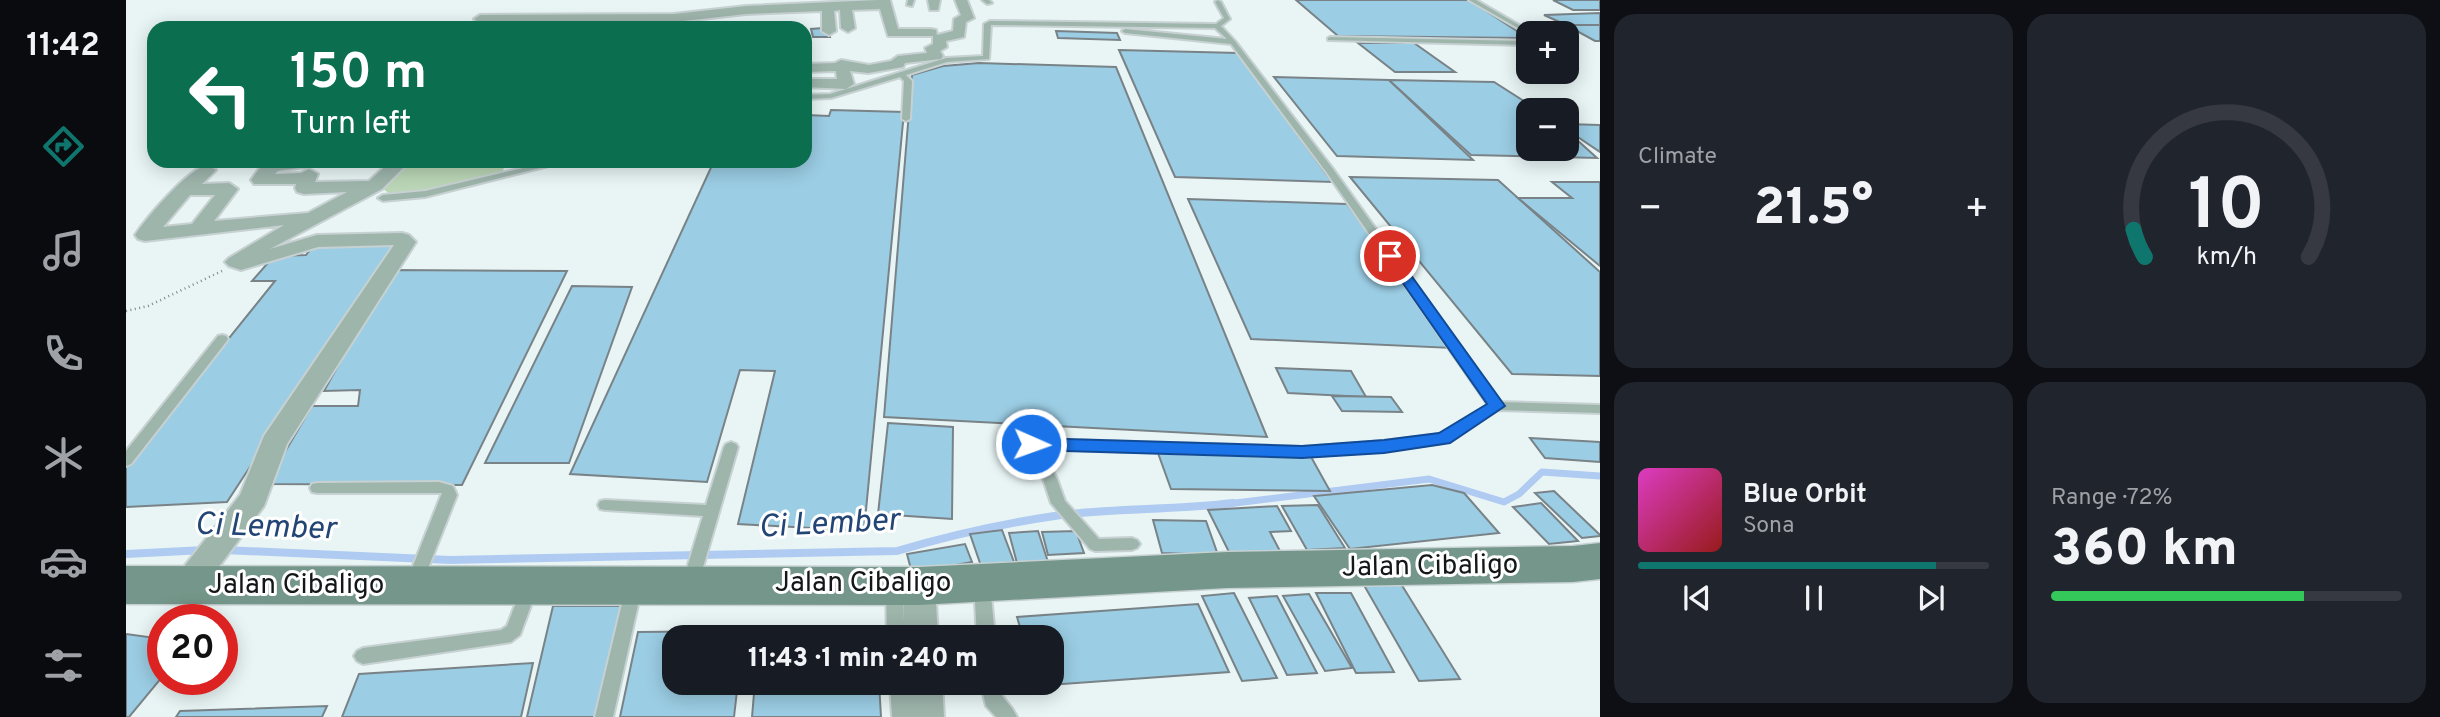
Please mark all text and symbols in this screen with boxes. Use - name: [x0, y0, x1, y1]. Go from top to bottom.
- map controls: [1516, 21, 1579, 161]
- button: +: [1516, 21, 1579, 84]
- text: 11:42: [26, 27, 100, 67]
- text: 150 m: [290, 44, 427, 106]
- icon: left: [175, 49, 266, 140]
- button: −: [1516, 98, 1579, 161]
- text: Turn left: [290, 105, 411, 145]
- icon: directions: [39, 122, 88, 171]
- text: Climate: [1638, 143, 1717, 172]
- text: 10: [2188, 163, 2265, 255]
- text: 21.5°: [1754, 177, 1873, 243]
- text: −: [1638, 186, 1663, 235]
- text: +: [1964, 186, 1989, 235]
- icon: music: [39, 226, 88, 275]
- pin: [1360, 226, 1420, 286]
- icon: arrive: [1371, 237, 1409, 275]
- text: km/h: [2196, 242, 2257, 274]
- icon: phone: [39, 329, 88, 378]
- position arrow: [994, 407, 1068, 481]
- icon: climate: [39, 433, 88, 482]
- text: Blue Orbit: [1743, 479, 1867, 512]
- text: Range · 72%: [2051, 484, 2173, 513]
- water label: Ci Lember: [757, 501, 903, 549]
- water label: Ci Lember: [194, 506, 339, 551]
- text: Sona: [1743, 512, 1794, 541]
- text: 360 km: [2051, 518, 2238, 584]
- icon: car: [39, 537, 88, 586]
- street label: Jalan Cibaligo: [1341, 547, 1519, 587]
- street label: Jalan Cibaligo: [775, 566, 951, 602]
- street label: Jalan Cibaligo: [208, 568, 384, 604]
- icon: previous: [1678, 579, 1716, 617]
- icon: pause: [1795, 579, 1833, 617]
- icon: next: [1912, 579, 1950, 617]
- speed limit sign: 20: [147, 604, 238, 695]
- icon: filters: [39, 641, 88, 690]
- text: 11:43 · 1 min · 240 m: [748, 643, 978, 676]

